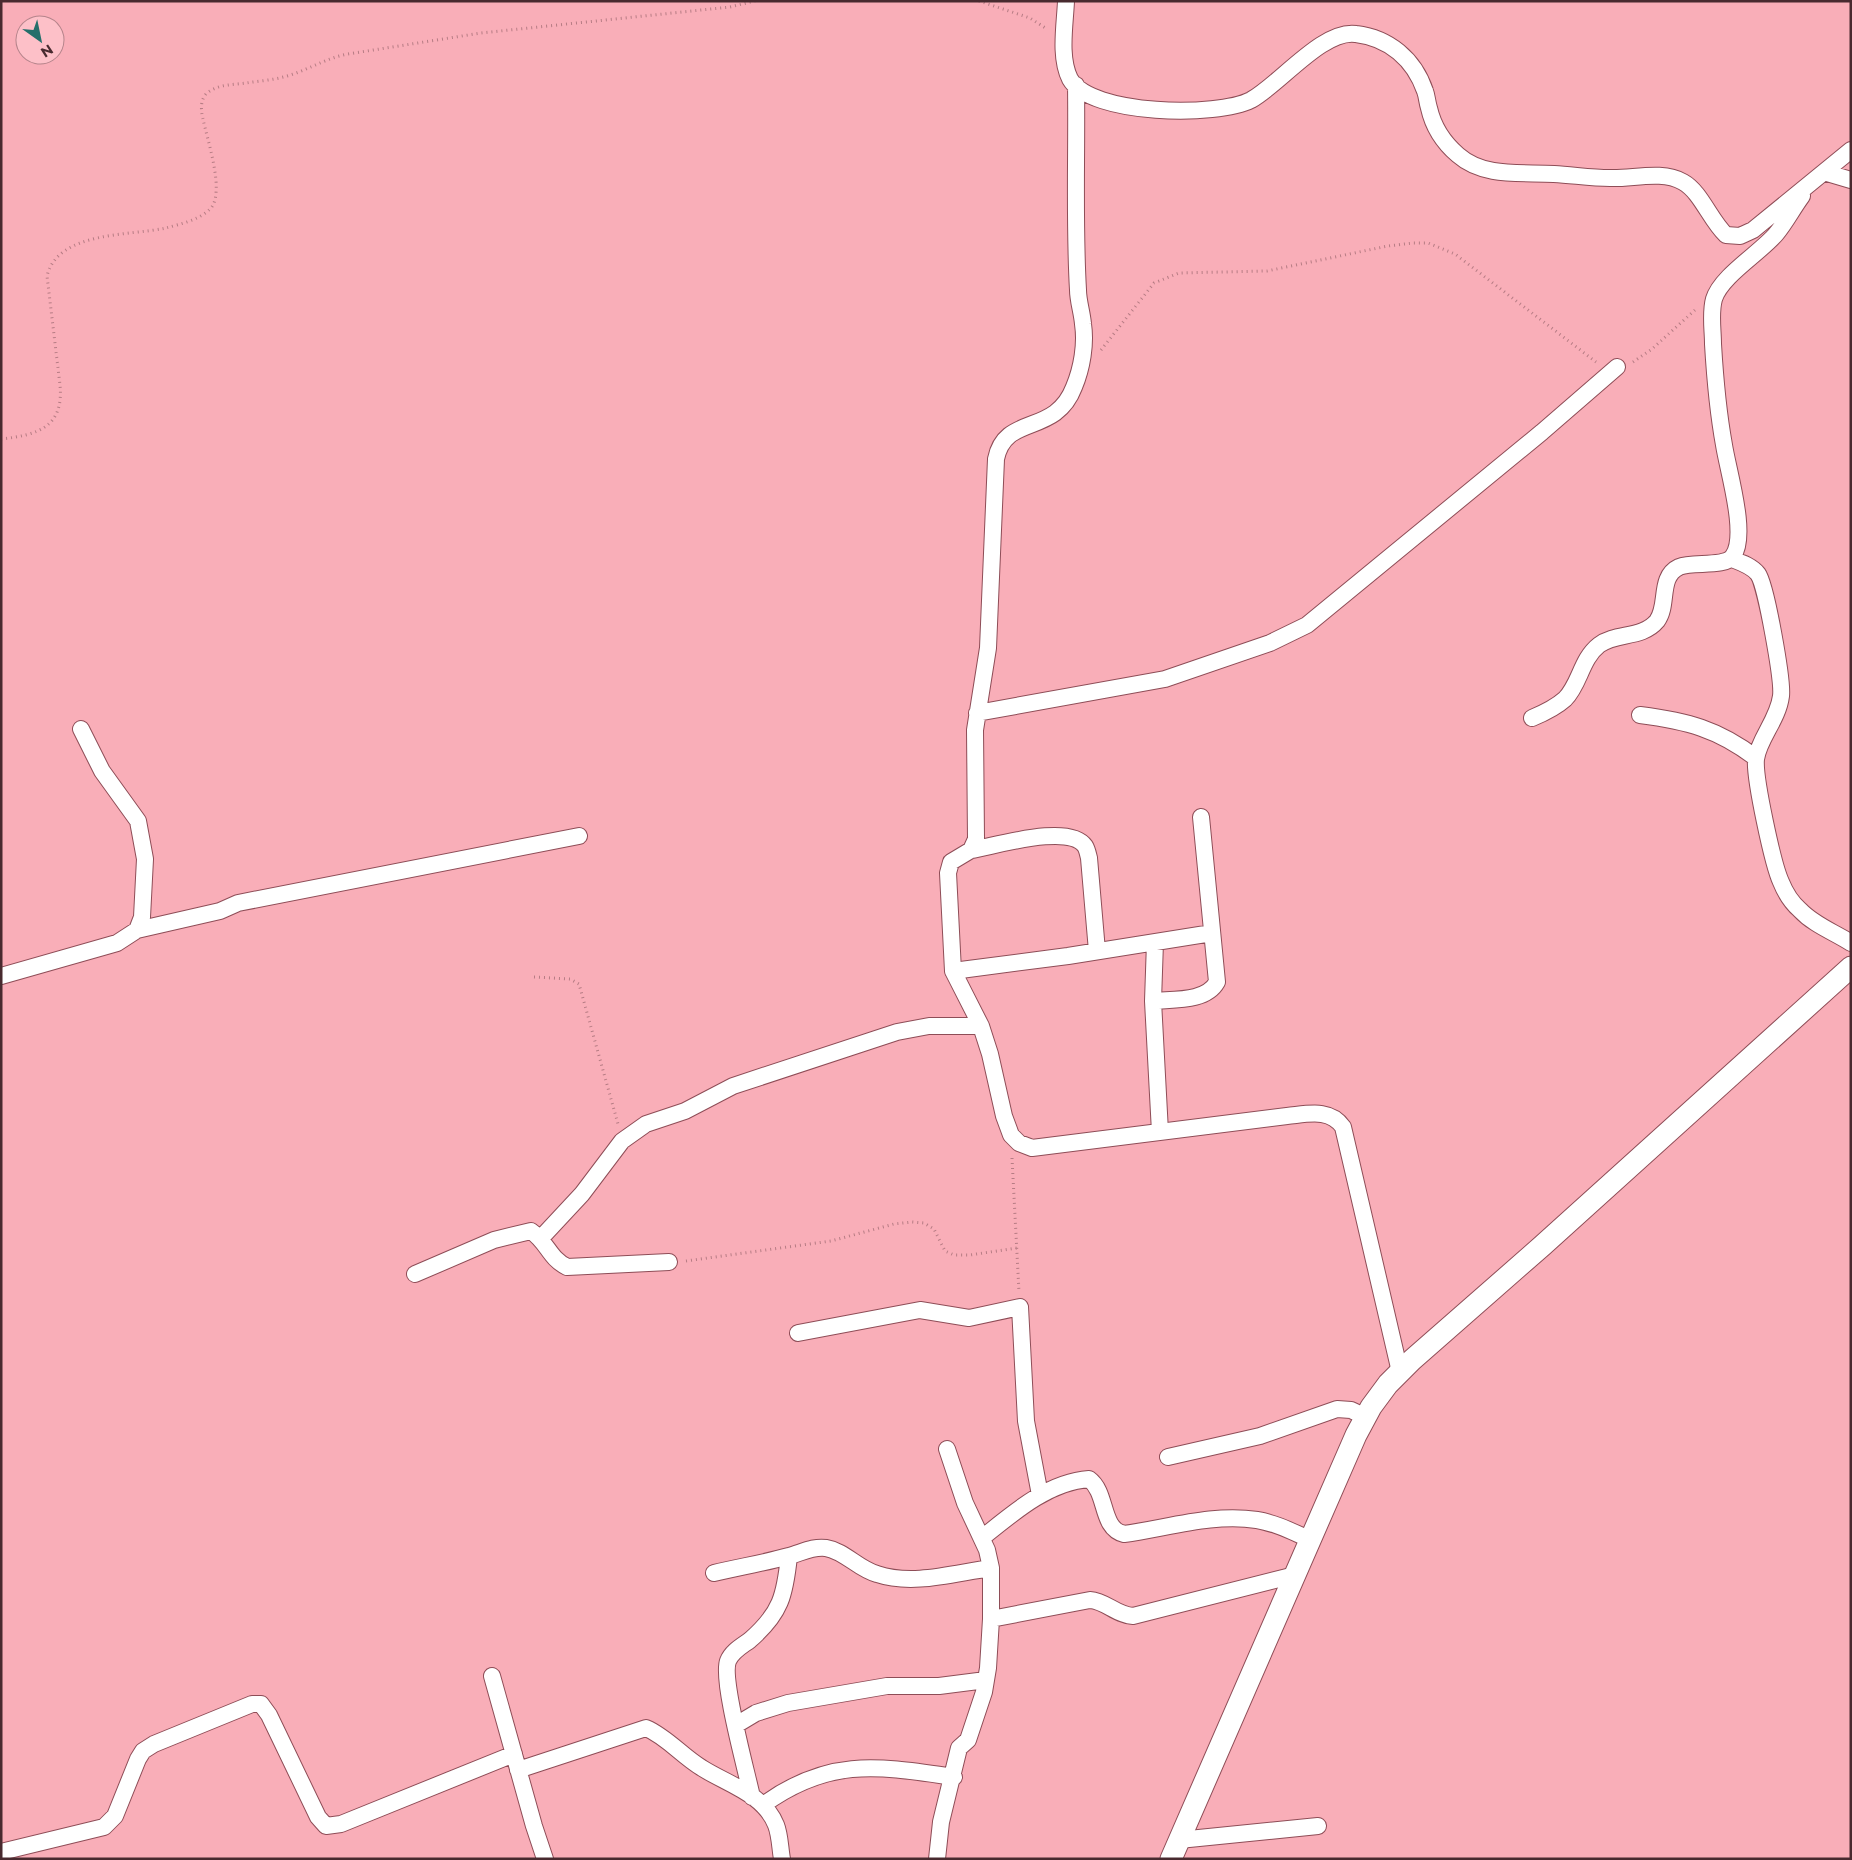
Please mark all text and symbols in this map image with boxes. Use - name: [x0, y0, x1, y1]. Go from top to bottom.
- north arrow: [15, 15, 65, 65]
- text: N: [37, 40, 57, 62]

